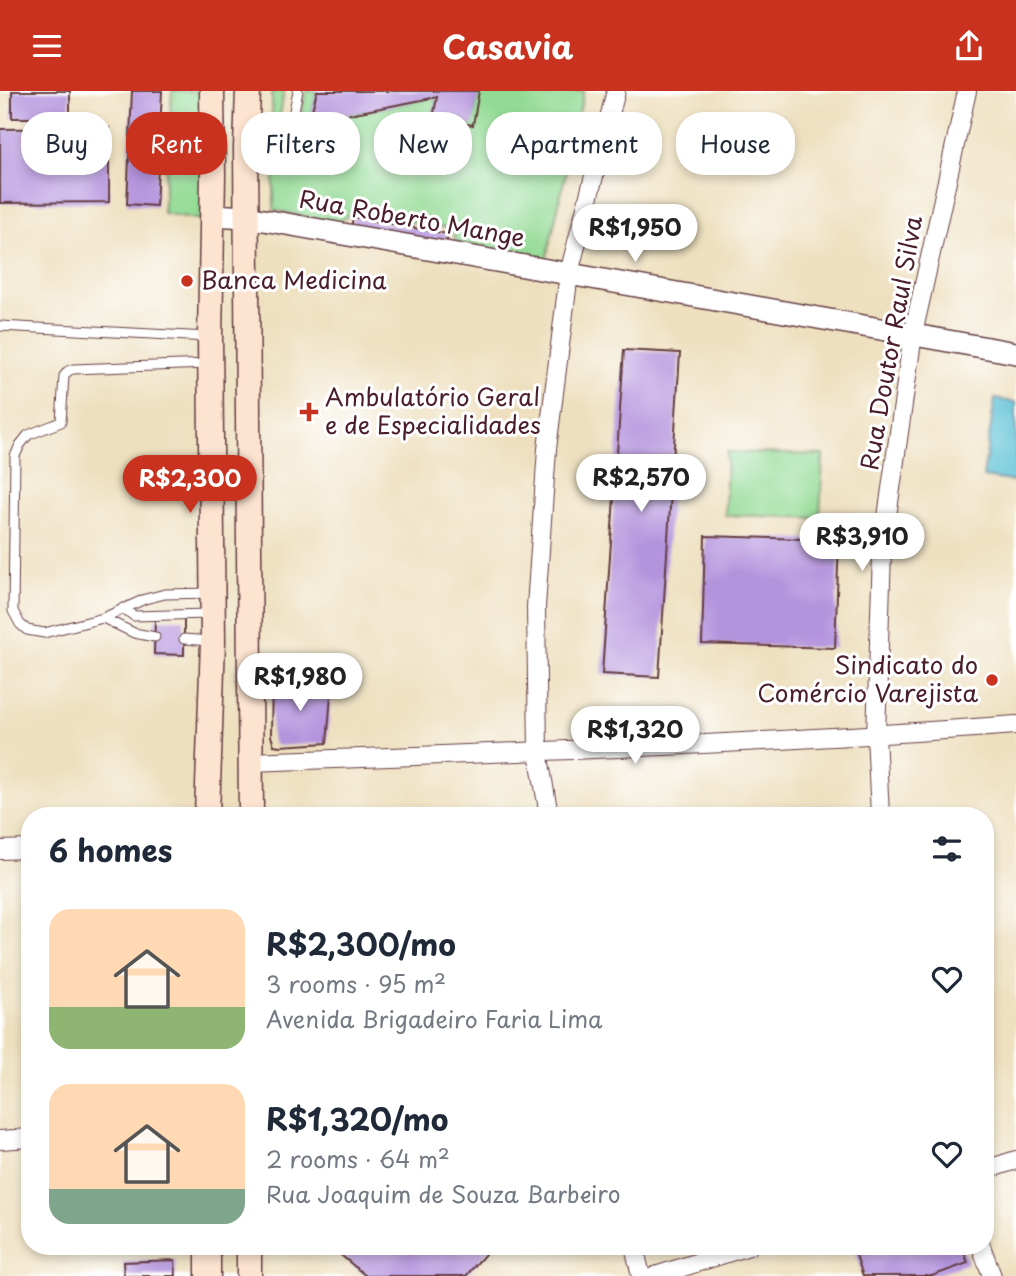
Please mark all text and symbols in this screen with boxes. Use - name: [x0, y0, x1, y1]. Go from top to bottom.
- text: Casavia: [442, 22, 574, 70]
- icon: menu: [28, 27, 66, 65]
- icon: share: [950, 27, 988, 65]
- chip: Buy: [21, 112, 112, 175]
- chip: Rent: [126, 112, 227, 175]
- chip: Filters: [241, 112, 360, 175]
- chip: New: [374, 112, 472, 175]
- chip: Apartment: [486, 112, 662, 175]
- chip: House: [676, 112, 795, 175]
- street label: Rua Roberto Mange: [297, 179, 528, 255]
- pin: R$1,950: [570, 205, 700, 264]
- text: R$1,950: [588, 209, 682, 244]
- street label: Rua Doutor Raul Silva: [850, 212, 930, 473]
- place label: Banca Medicina: [201, 261, 387, 297]
- marker: Banca Medicina: [179, 273, 195, 289]
- place label: Ambulatório Geral e de Especialidades: [325, 378, 541, 442]
- marker: Ambulatório Geral e de Especialidades: [299, 402, 319, 422]
- pin: R$2,300: [125, 455, 255, 515]
- pin: R$2,570: [576, 455, 706, 514]
- text: R$2,570: [592, 459, 690, 494]
- text: R$2,300: [139, 460, 241, 495]
- pin: R$3,910: [797, 513, 927, 573]
- text: R$3,910: [816, 518, 909, 553]
- place label: Sindicato do Comércio Varejista: [757, 646, 978, 710]
- pin: R$1,980: [235, 653, 365, 713]
- text: R$1,980: [253, 658, 347, 693]
- marker: Sindicato do Comércio Varejista: [984, 672, 1000, 688]
- pin: R$1,320: [570, 707, 700, 766]
- text: R$1,320: [587, 711, 683, 746]
- text: 6 homes: [49, 827, 172, 872]
- icon: filters: [928, 830, 966, 868]
- text: R$2,300/mo: [266, 921, 456, 966]
- icon: home: [105, 937, 189, 1021]
- icon: heart: [928, 960, 966, 998]
- text: 3 rooms · 95 m²: [266, 966, 446, 1001]
- text: Avenida Brigadeiro Faria Lima: [266, 1001, 603, 1036]
- text: R$1,320/mo: [266, 1096, 448, 1141]
- icon: home: [105, 1112, 189, 1196]
- icon: heart: [928, 1135, 966, 1173]
- text: 2 rooms · 64 m²: [266, 1141, 450, 1176]
- text: Rua Joaquim de Souza Barbeiro: [266, 1176, 621, 1211]

